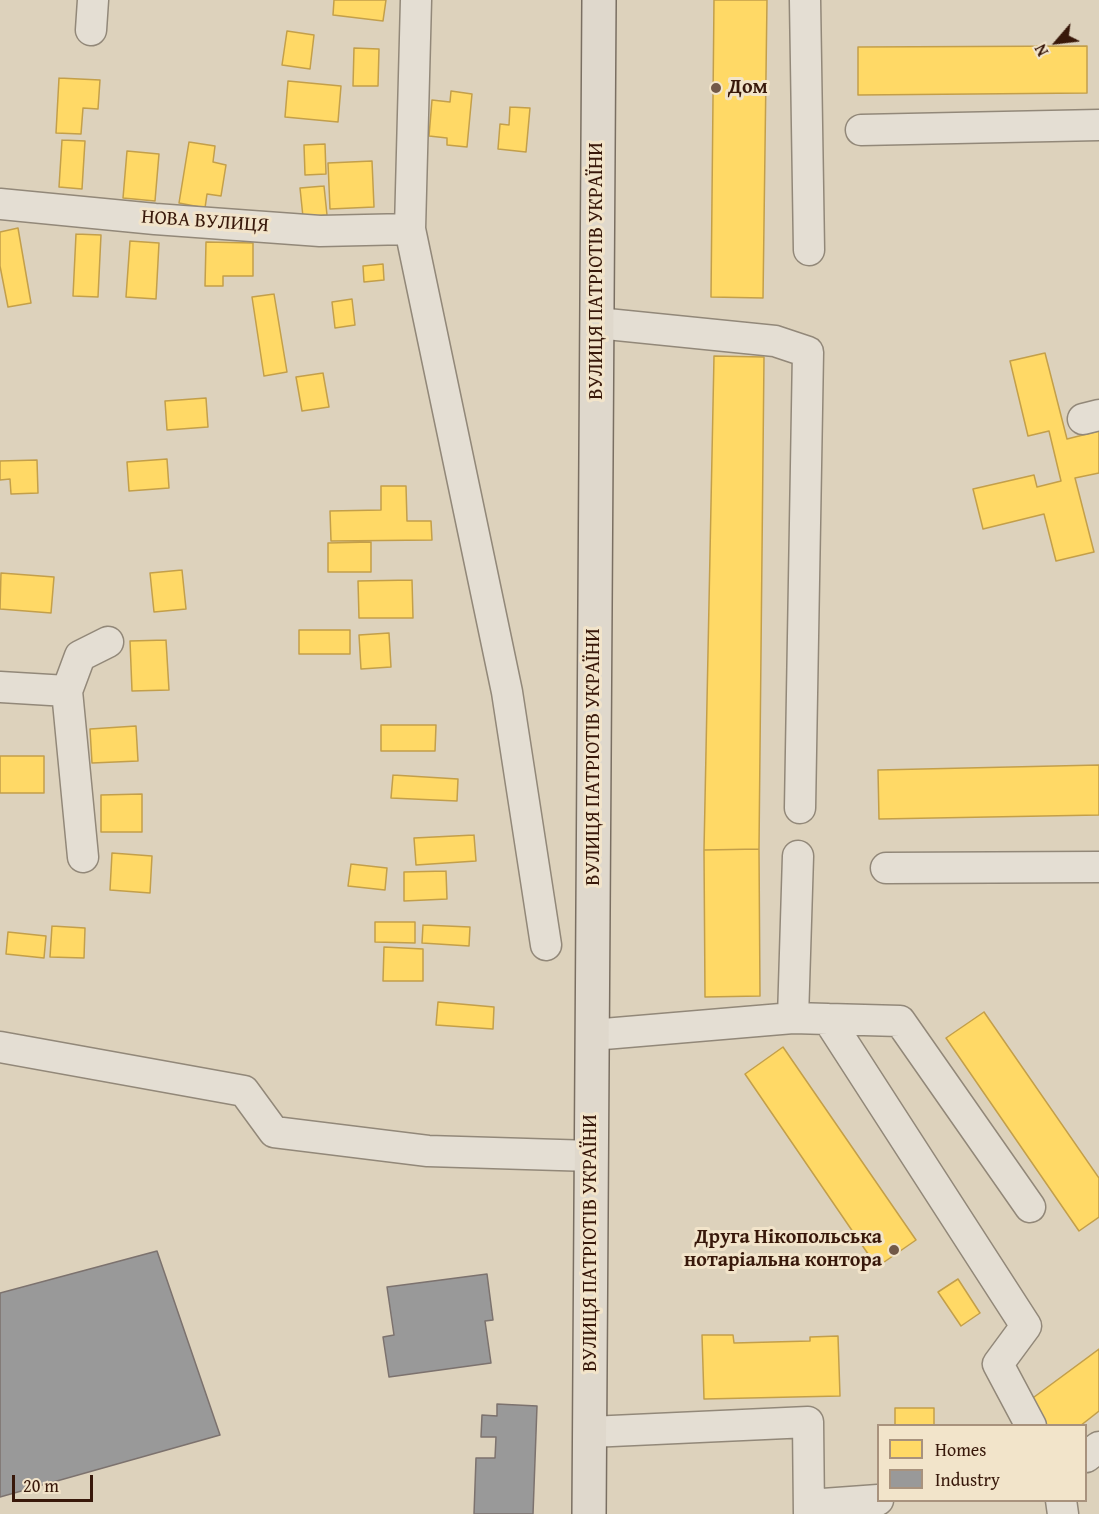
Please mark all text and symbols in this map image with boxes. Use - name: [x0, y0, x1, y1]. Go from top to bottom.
- north arrow: [1027, 12, 1087, 72]
- text: N: [1028, 40, 1054, 61]
- place label: Дом: [728, 76, 768, 100]
- marker: Дом: [709, 81, 723, 95]
- street label: ВУЛИЦЯ ПАТРІОТІВ УКРАЇНИ: [585, 142, 609, 400]
- street label: НОВА ВУЛИЦЯ: [141, 206, 269, 238]
- street label: ВУЛИЦЯ ПАТРІОТІВ УКРАЇНИ: [582, 628, 606, 886]
- street label: ВУЛИЦЯ ПАТРІОТІВ УКРАЇНИ: [579, 1114, 603, 1372]
- place label: Друга Нікопольська нотаріальна контора: [684, 1226, 882, 1273]
- marker: Друга Нікопольська нотаріальна контора: [887, 1243, 901, 1257]
- legend: [877, 1424, 1087, 1502]
- text: Homes: [935, 1436, 986, 1463]
- scale bar: [15, 1463, 96, 1501]
- text: Industry: [935, 1466, 1000, 1493]
- text: 20 m: [23, 1472, 59, 1499]

